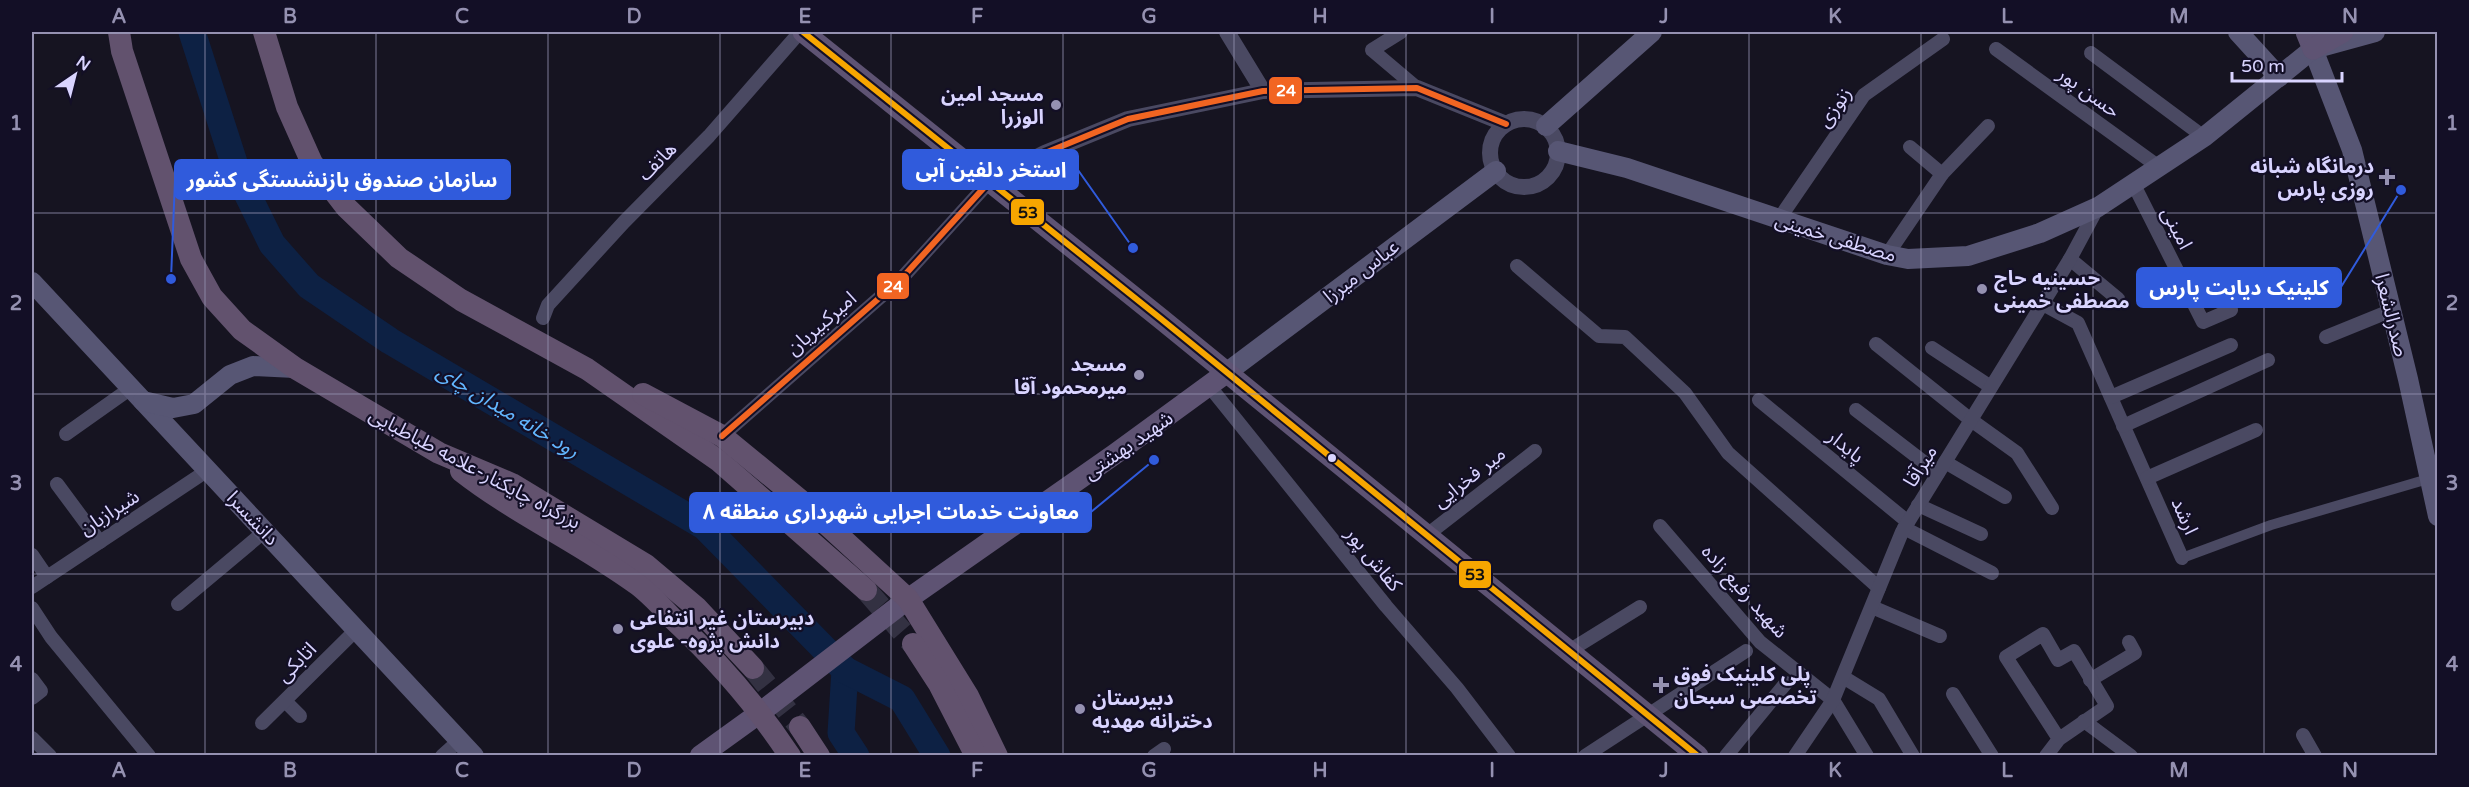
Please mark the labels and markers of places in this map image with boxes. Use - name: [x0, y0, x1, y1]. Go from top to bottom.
- place label: مسجد امین الوزرا: [941, 83, 1044, 130]
- marker: مسجد امین الوزرا: [1049, 98, 1063, 112]
- callout: استخر دلفین آبی: [903, 150, 1078, 189]
- place label: درمانگاه شبانه روزی پارس: [2250, 155, 2374, 203]
- callout: سازمان صندوق بازنشستگی کشور: [175, 160, 510, 199]
- marker: درمانگاه شبانه روزی پارس: [2378, 168, 2396, 186]
- place label: حسینیه حاج مصطفی خمینی: [1994, 267, 2130, 314]
- callout: کلینیک دیابت پارس: [2137, 268, 2341, 307]
- marker: حسینیه حاج مصطفی خمینی: [1975, 282, 1989, 296]
- place label: مسجد میرمحمود آقا: [1014, 353, 1127, 400]
- marker: مسجد میرمحمود آقا: [1132, 368, 1146, 382]
- unlabelled marker: [1326, 452, 1338, 464]
- callout: معاونت خدمات اجرایی شهرداری منطقه ۸: [690, 493, 1091, 532]
- place label: دبیرستان غیر انتفاعی دانش پژوه- علوی: [630, 607, 814, 655]
- marker: دبیرستان غیر انتفاعی دانش پژوه- علوی: [611, 622, 625, 636]
- place label: پلی کلینیک فوق تخصصی سبحان: [1674, 663, 1817, 710]
- marker: پلی کلینیک فوق تخصصی سبحان: [1652, 676, 1670, 694]
- place label: دبیرستان دخترانه مهدیه: [1092, 687, 1213, 734]
- marker: دبیرستان دخترانه مهدیه: [1073, 702, 1087, 716]

